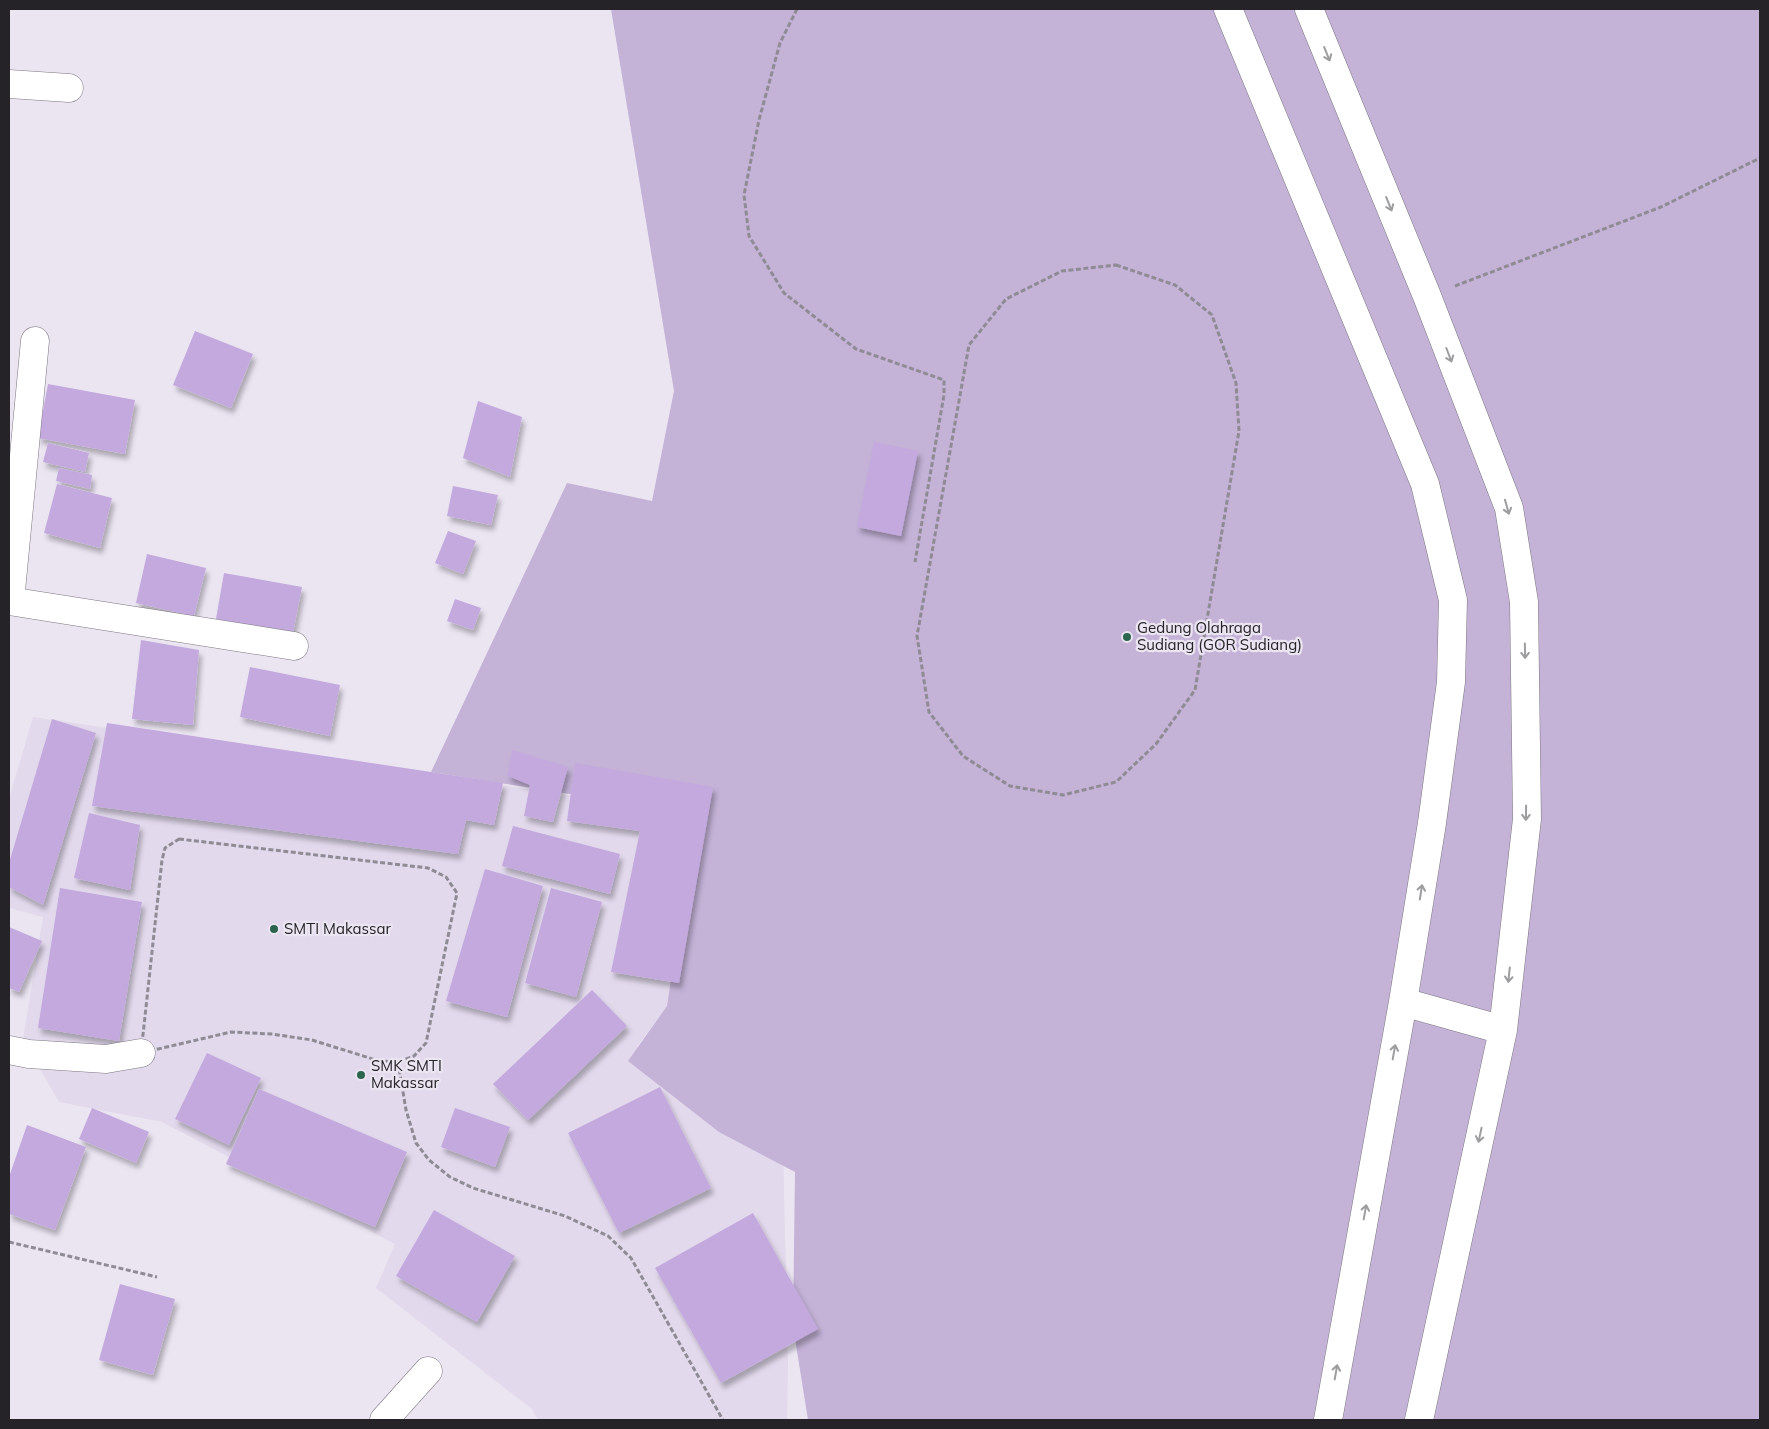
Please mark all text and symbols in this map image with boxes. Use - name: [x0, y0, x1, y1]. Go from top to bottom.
- one-way arrow: [1323, 46, 1333, 61]
- one-way arrow: [1385, 196, 1394, 211]
- one-way arrow: [1445, 347, 1455, 362]
- one-way arrow: [1503, 498, 1513, 514]
- place label: Gedung Olahraga Sudiang (GOR Sudiang): [1137, 618, 1302, 654]
- marker: Gedung Olahraga Sudiang (GOR Sudiang): [1121, 631, 1133, 643]
- one-way arrow: [1520, 642, 1530, 659]
- one-way arrow: [1521, 805, 1531, 821]
- one-way arrow: [1416, 885, 1426, 901]
- place label: SMTI Makassar: [284, 919, 391, 938]
- marker: SMTI Makassar: [268, 923, 280, 935]
- one-way arrow: [1504, 967, 1514, 983]
- one-way arrow: [1390, 1045, 1399, 1061]
- place label: SMK SMTI Makassar: [371, 1056, 442, 1092]
- marker: SMK SMTI Makassar: [355, 1069, 367, 1081]
- one-way arrow: [1475, 1126, 1485, 1142]
- one-way arrow: [1361, 1205, 1371, 1221]
- one-way arrow: [1332, 1365, 1342, 1381]

